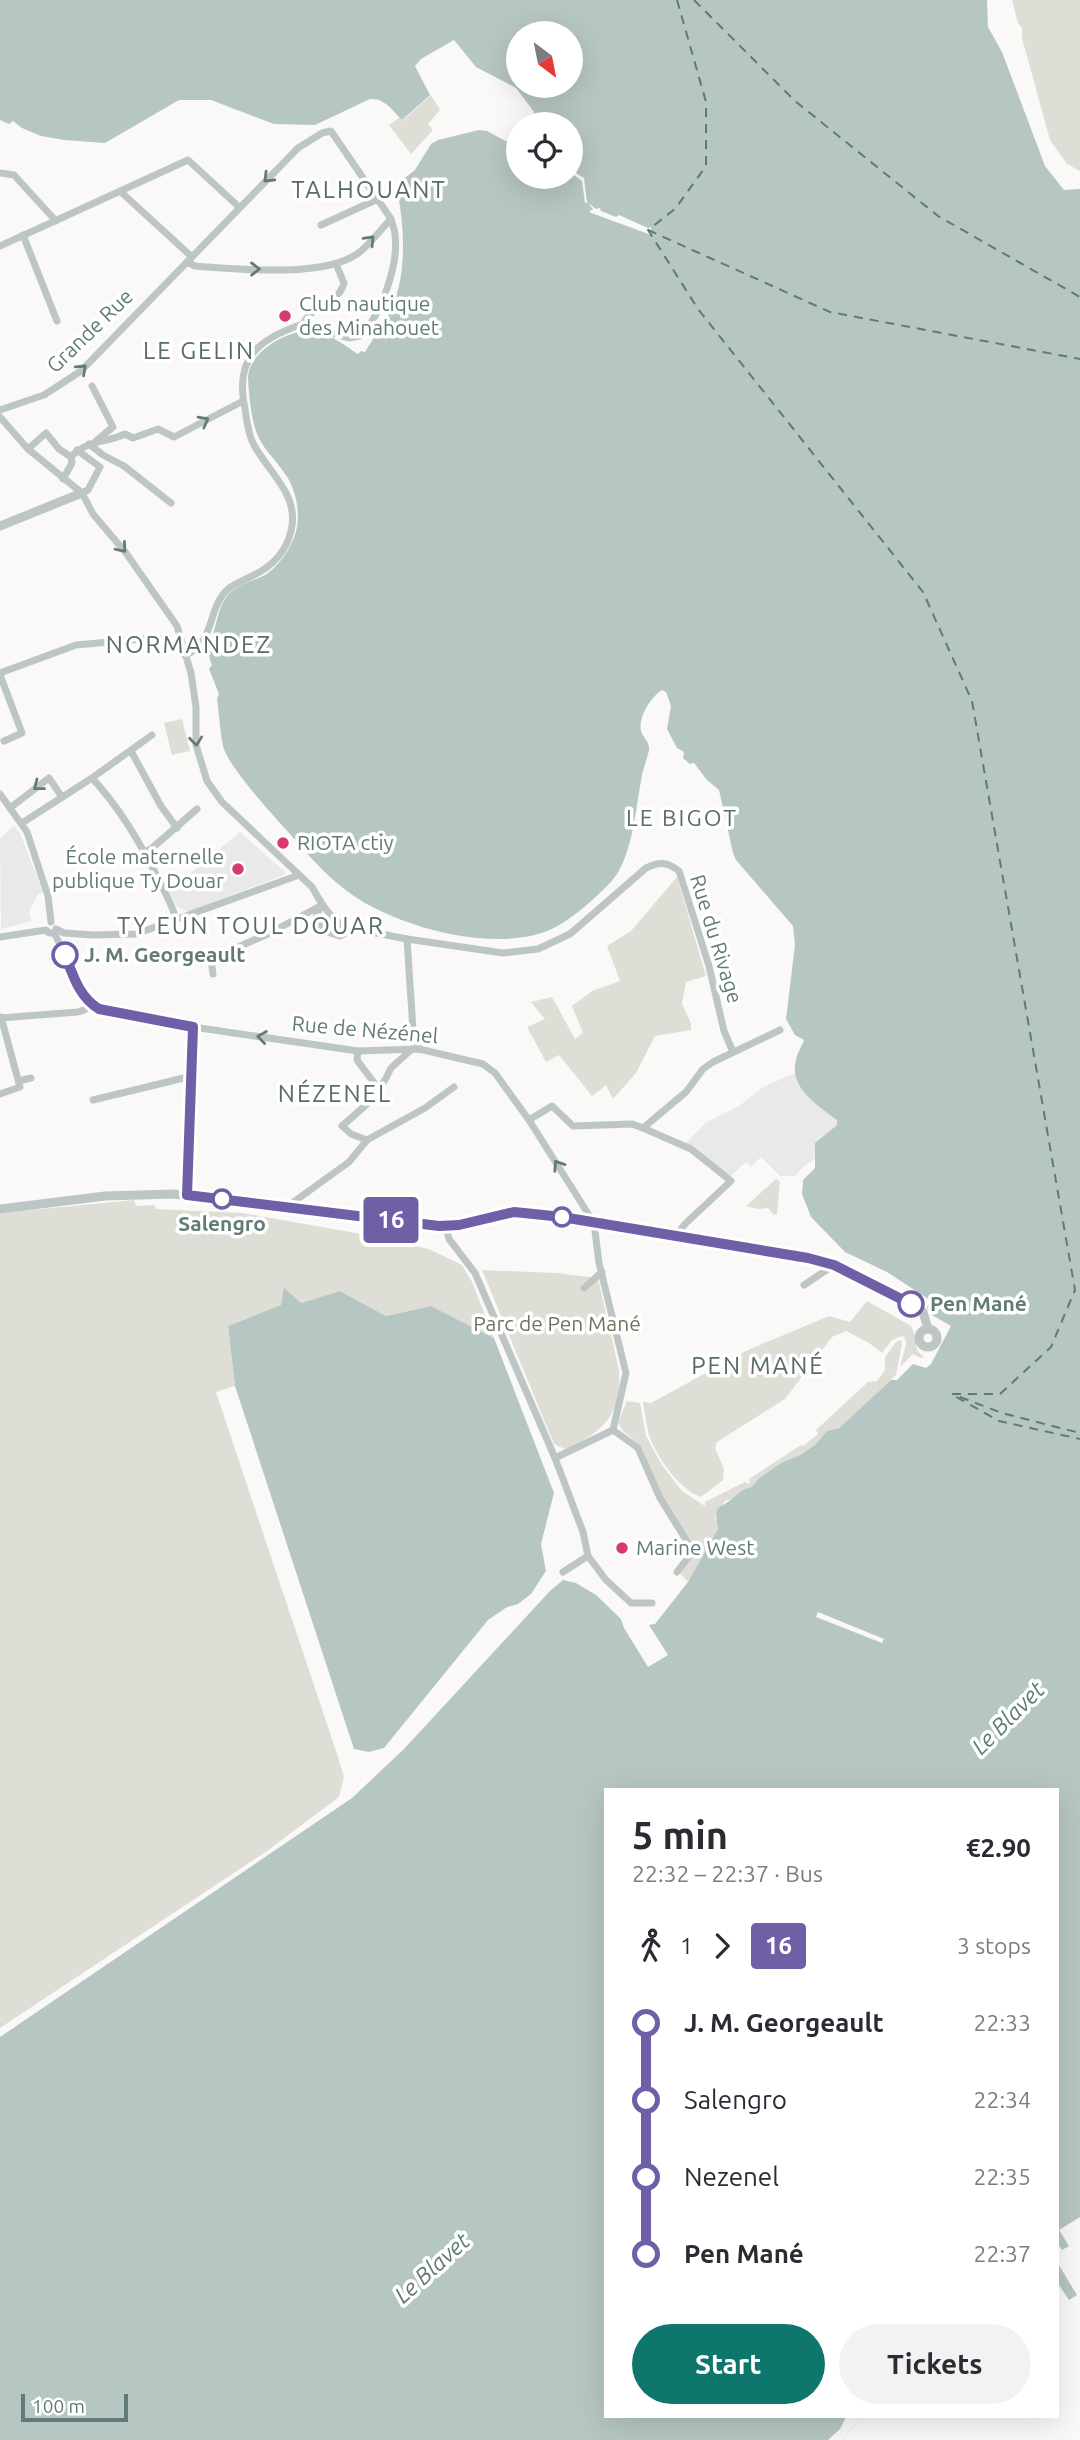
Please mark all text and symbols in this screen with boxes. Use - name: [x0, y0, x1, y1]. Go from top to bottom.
- north arrow: [506, 21, 583, 98]
- map controls: [506, 21, 583, 189]
- button: locate: [506, 112, 583, 189]
- one-way arrow: [264, 169, 277, 182]
- district label: TALHOUANT: [291, 176, 447, 203]
- one-way arrow: [362, 235, 375, 248]
- one-way arrow: [250, 261, 260, 277]
- street label: Grande Rue: [41, 283, 137, 377]
- place label: Club nautique des Minahouet: [299, 291, 439, 339]
- marker: Club nautique des Minahouet: [277, 308, 293, 324]
- district label: LE GELIN: [143, 337, 255, 364]
- one-way arrow: [74, 365, 87, 377]
- one-way arrow: [196, 416, 209, 429]
- one-way arrow: [113, 540, 126, 552]
- district label: NORMANDEZ: [106, 631, 272, 658]
- one-way arrow: [188, 736, 203, 747]
- one-way arrow: [34, 778, 46, 790]
- district label: LE BIGOT: [626, 805, 738, 830]
- place label: RIOTA ctiy: [297, 830, 394, 854]
- marker: RIOTA ctiy: [275, 835, 291, 851]
- place label: École maternelle publique Ty Douar: [52, 844, 224, 892]
- marker: École maternelle publique Ty Douar: [230, 861, 246, 877]
- street label: Rue du Rivage: [686, 871, 748, 1006]
- district label: TY EUN TOUL DOUAR: [117, 912, 385, 939]
- marker: J. M. Georgeault: [52, 942, 78, 968]
- place label: J. M. Georgeault: [84, 942, 245, 966]
- street label: Rue de Nézénel: [291, 1011, 439, 1047]
- one-way arrow: [256, 1030, 268, 1045]
- district label: NÉZENEL: [278, 1079, 392, 1107]
- one-way arrow: [553, 1159, 566, 1172]
- marker: Salengro: [212, 1189, 232, 1209]
- line badge: 16: [360, 1197, 422, 1243]
- text: 16: [377, 1206, 405, 1233]
- unlabelled marker: [552, 1207, 572, 1227]
- place label: Salengro: [178, 1211, 266, 1235]
- marker: Pen Mané: [898, 1291, 924, 1317]
- place label: Pen Mané: [930, 1291, 1027, 1315]
- park label: Parc de Pen Mané: [473, 1311, 641, 1335]
- district label: PEN MANÉ: [691, 1351, 825, 1379]
- place label: Marine West: [636, 1535, 755, 1559]
- marker: Marine West: [614, 1540, 630, 1556]
- water label: Le Blavet: [966, 1676, 1050, 1759]
- text: 5 min: [632, 1814, 728, 1856]
- text: €2.90: [966, 1833, 1031, 1862]
- text: 22:32 – 22:37 · Bus: [632, 1861, 823, 1886]
- icon: walk: [632, 1927, 670, 1965]
- icon: forward: [703, 1927, 741, 1965]
- text: 16: [765, 1932, 792, 1959]
- text: 1: [680, 1933, 693, 1958]
- text: 3 stops: [957, 1933, 1031, 1958]
- text: J. M. Georgeault: [684, 2008, 884, 2037]
- text: 22:33: [973, 2010, 1031, 2035]
- text: Salengro: [684, 2085, 787, 2114]
- text: 22:34: [973, 2087, 1031, 2112]
- text: Nezenel: [684, 2162, 779, 2191]
- text: 22:35: [973, 2164, 1031, 2189]
- water label: Le Blavet: [389, 2227, 475, 2308]
- text: Pen Mané: [684, 2239, 804, 2268]
- text: 22:37: [973, 2241, 1031, 2266]
- button: Start: [632, 2324, 825, 2404]
- button: Tickets: [839, 2324, 1031, 2404]
- scale bar: [21, 2391, 128, 2423]
- text: 100 m: [32, 2395, 85, 2417]

